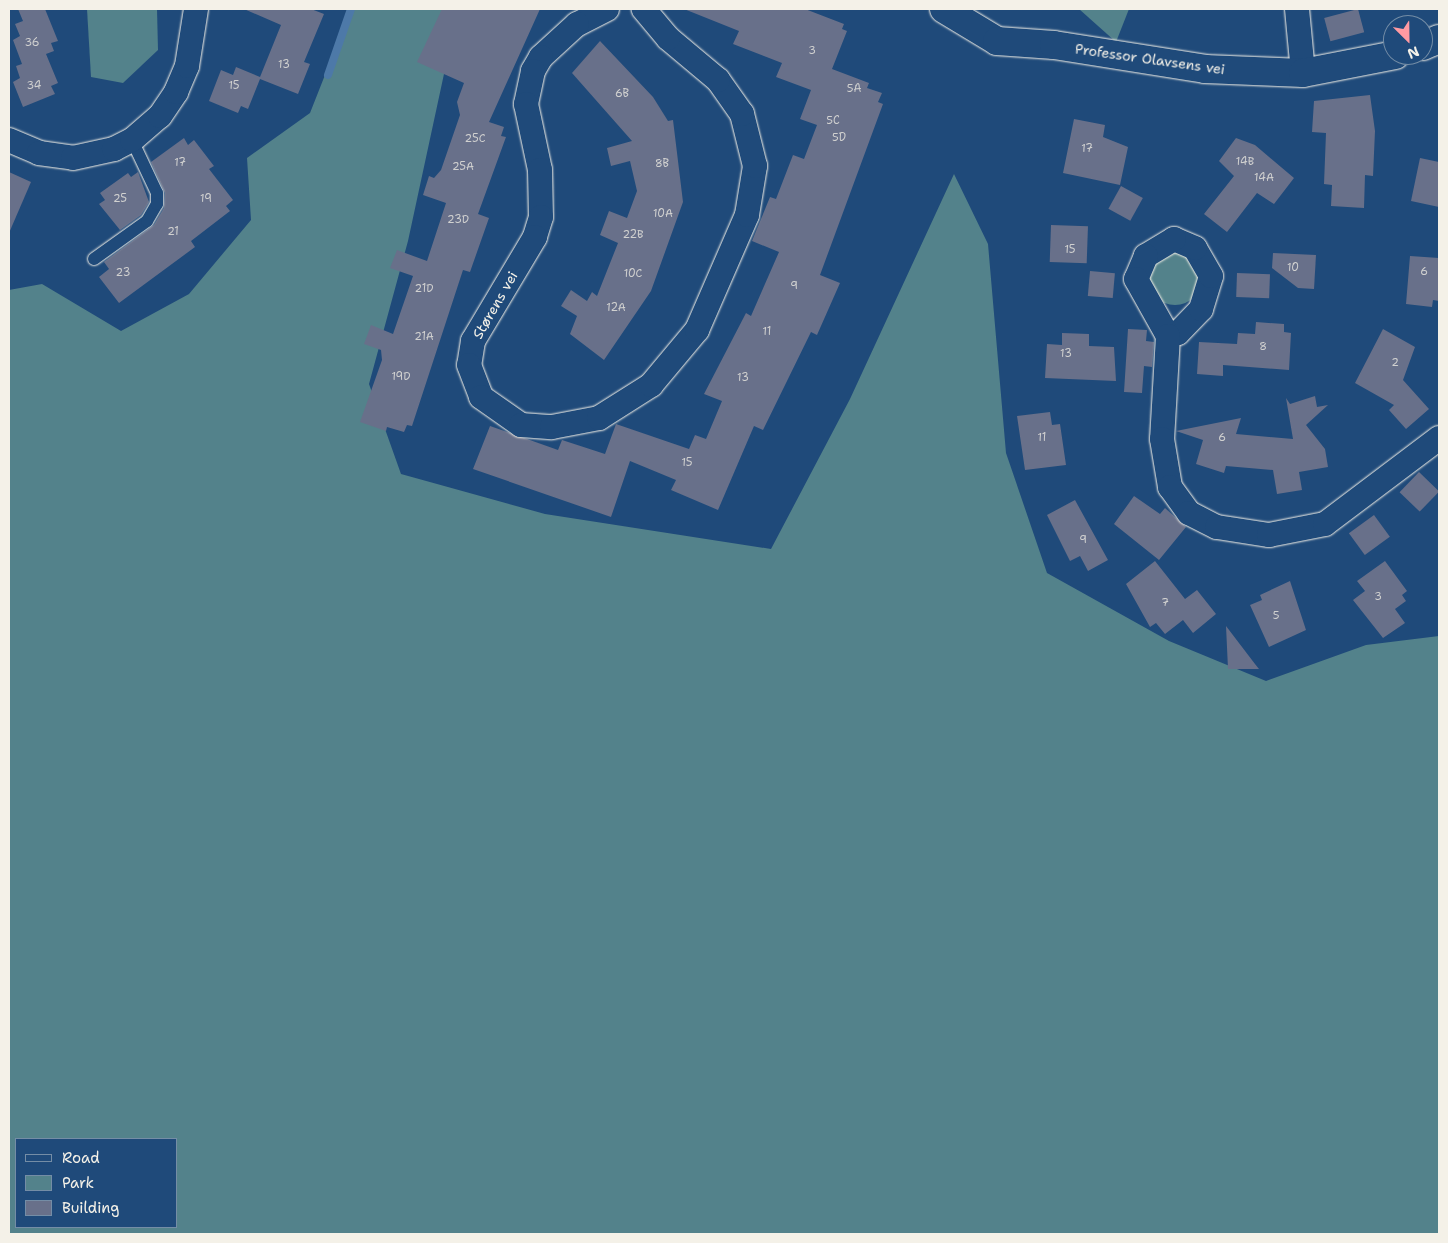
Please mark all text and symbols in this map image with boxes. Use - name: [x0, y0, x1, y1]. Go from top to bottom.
- north arrow: [1383, 15, 1433, 65]
- house number: 36: [24, 36, 40, 50]
- street label: Professor Olavsens vei: [1074, 40, 1226, 78]
- text: N: [1405, 42, 1422, 63]
- house number: 3: [808, 44, 816, 58]
- house number: 13: [278, 58, 290, 72]
- house number: 34: [27, 79, 41, 93]
- house number: 15: [228, 79, 240, 93]
- house number: 5A: [847, 82, 861, 96]
- house number: 6B: [615, 87, 629, 101]
- house number: 5C: [826, 114, 840, 128]
- house number: 5D: [832, 131, 846, 145]
- house number: 25C: [465, 132, 485, 146]
- house number: 17: [1081, 142, 1093, 156]
- house number: 14B: [1236, 155, 1254, 169]
- house number: 17: [174, 156, 186, 170]
- house number: 8B: [655, 157, 669, 171]
- house number: 25A: [452, 160, 474, 174]
- house number: 14A: [1254, 171, 1274, 185]
- house number: 25: [113, 192, 127, 206]
- house number: 19: [200, 192, 212, 206]
- house number: 10A: [653, 207, 673, 221]
- house number: 23D: [447, 213, 469, 227]
- house number: 21: [167, 225, 179, 239]
- house number: 22B: [622, 228, 644, 242]
- house number: 15: [1064, 243, 1076, 257]
- house number: 10: [1287, 261, 1299, 275]
- house number: 6: [1420, 265, 1428, 279]
- house number: 23: [116, 266, 130, 280]
- house number: 10C: [624, 267, 642, 281]
- street label: Størens vei: [469, 268, 521, 342]
- house number: 9: [790, 279, 798, 293]
- house number: 21D: [414, 282, 434, 296]
- house number: 12A: [606, 301, 626, 315]
- house number: 11: [763, 325, 771, 339]
- house number: 21A: [414, 330, 434, 344]
- house number: 8: [1259, 340, 1267, 354]
- house number: 13: [1060, 347, 1072, 361]
- house number: 2: [1391, 356, 1399, 370]
- house number: 19D: [391, 370, 411, 384]
- house number: 13: [737, 371, 749, 385]
- house number: 11: [1038, 431, 1046, 445]
- house number: 6: [1218, 431, 1226, 445]
- house number: 15: [681, 456, 693, 470]
- house number: 9: [1079, 533, 1087, 547]
- house number: 3: [1374, 590, 1382, 604]
- house number: 7: [1161, 596, 1169, 610]
- house number: 5: [1273, 609, 1279, 623]
- legend: [15, 1138, 178, 1228]
- text: Road: [62, 1148, 100, 1168]
- text: Park: [62, 1173, 94, 1193]
- text: Building: [62, 1198, 119, 1218]

